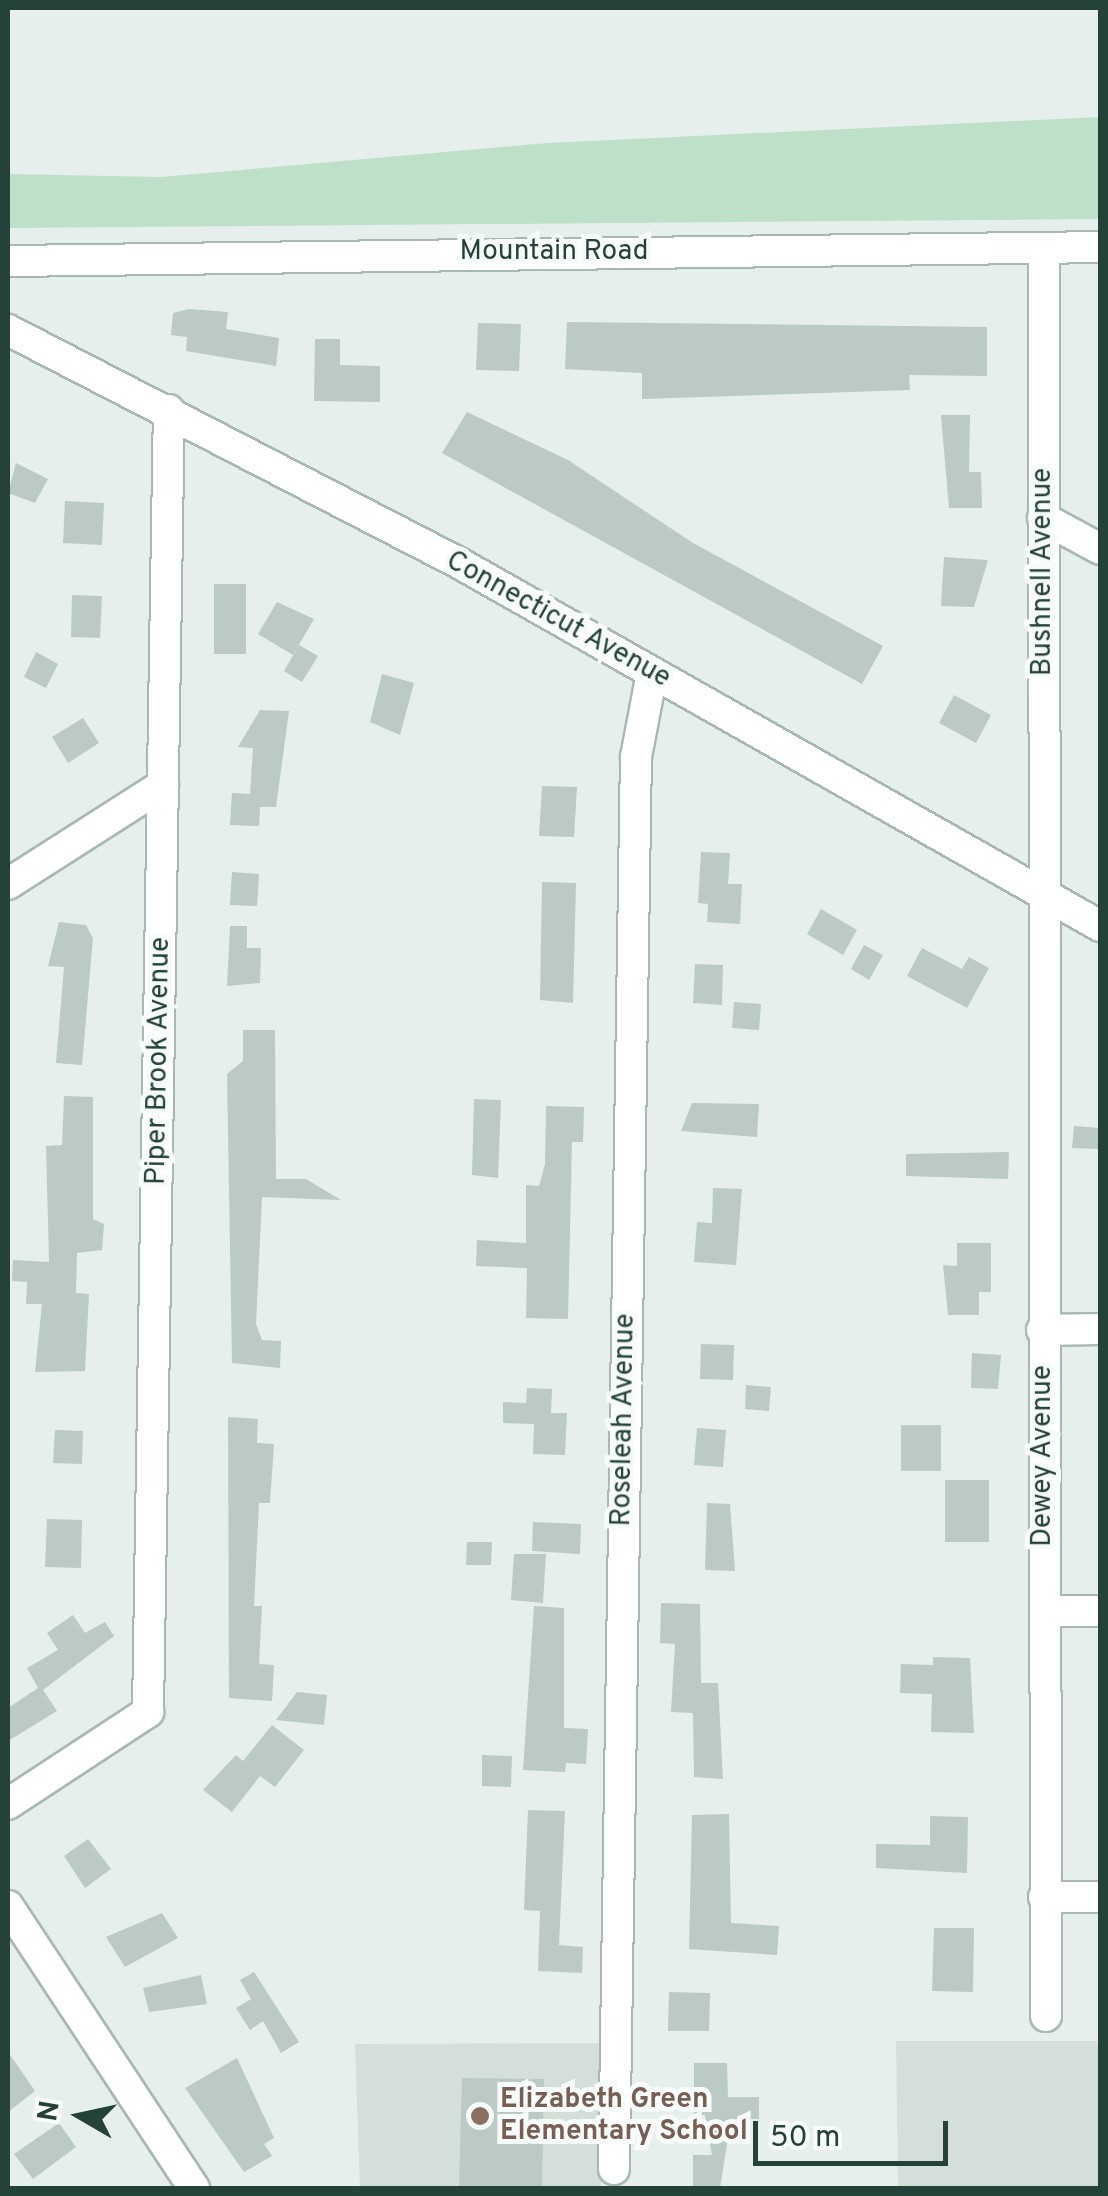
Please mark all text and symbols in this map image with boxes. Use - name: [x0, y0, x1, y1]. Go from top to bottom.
- street label: Mountain Road: [460, 235, 648, 269]
- street label: Bushnell Avenue: [1026, 467, 1060, 677]
- street label: Connecticut Avenue: [439, 544, 677, 696]
- street label: Piper Brook Avenue: [140, 936, 178, 1186]
- street label: Roseleah Avenue: [605, 1313, 643, 1527]
- street label: Dewey Avenue: [1026, 1365, 1060, 1547]
- north arrow: [30, 2066, 130, 2166]
- place label: Elizabeth Green Elementary School: [500, 2083, 748, 2149]
- text: N: [31, 2099, 70, 2124]
- scale bar: [758, 2101, 953, 2163]
- marker: Elizabeth Green Elementary School: [469, 2105, 491, 2127]
- text: 50 m: [770, 2120, 840, 2157]

